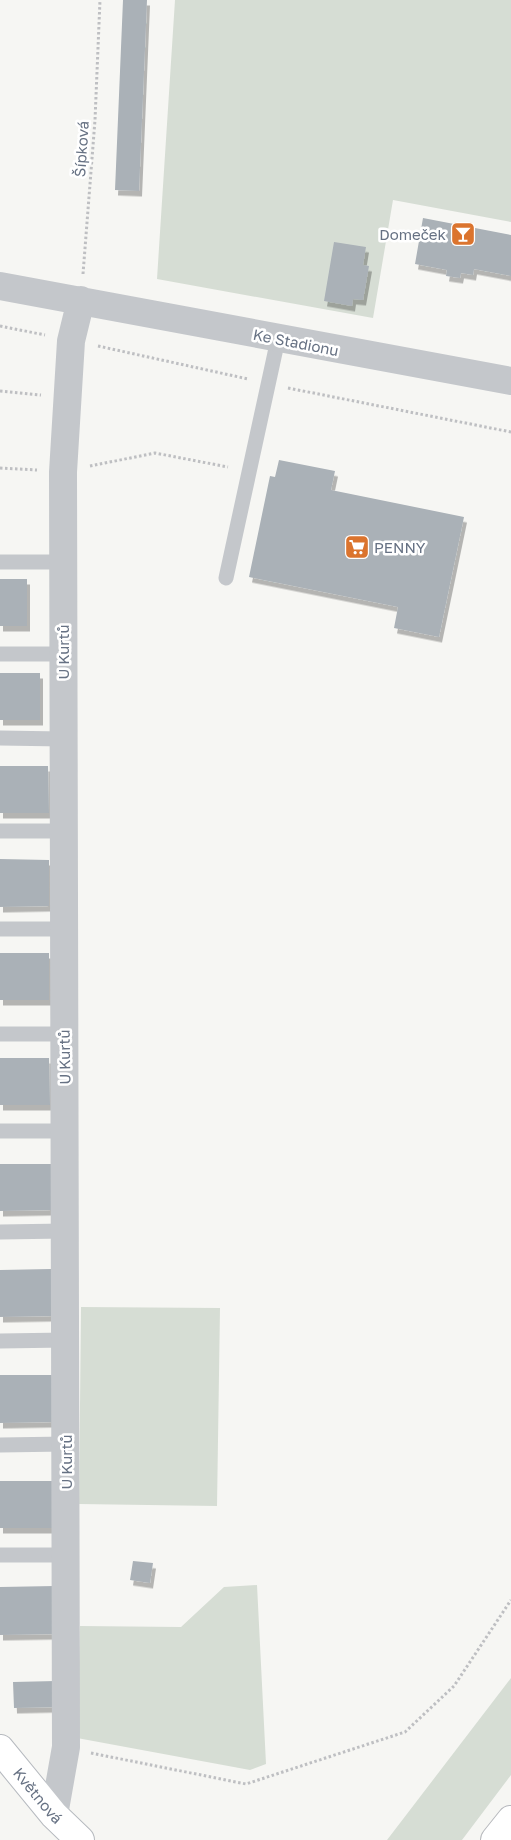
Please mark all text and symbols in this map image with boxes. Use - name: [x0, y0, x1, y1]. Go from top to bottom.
- street label: Šípková: [70, 120, 92, 178]
- bar icon: Domeček: [450, 221, 476, 247]
- place label: Domeček: [379, 225, 447, 243]
- street label: Ke Stadionu: [252, 325, 340, 359]
- supermarket icon: PENNY: [344, 534, 370, 560]
- place label: PENNY: [374, 538, 426, 556]
- street label: U Kurtů: [54, 624, 72, 680]
- street label: U Kurtů: [55, 1029, 73, 1085]
- street label: U Kurtů: [57, 1434, 75, 1490]
- street label: Květnová: [10, 1764, 66, 1827]

